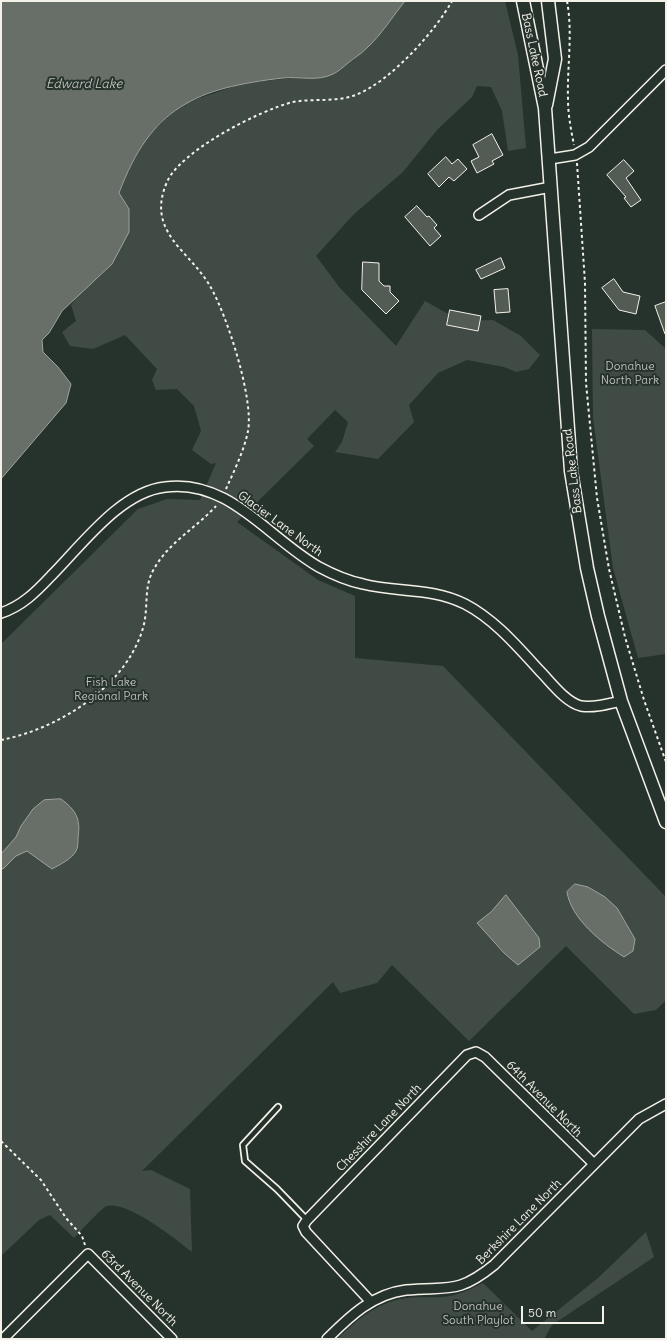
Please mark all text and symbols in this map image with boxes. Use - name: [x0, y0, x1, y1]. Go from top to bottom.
- street label: Bass Lake Road: [518, 12, 550, 98]
- water label: Edward Lake: [46, 76, 122, 92]
- park label: Donahue North Park: [601, 360, 659, 388]
- street label: Bass Lake Road: [561, 428, 585, 514]
- street label: Glacier Lane North: [235, 488, 325, 560]
- park label: Fish Lake Regional Park: [74, 676, 148, 704]
- street label: 64th Avenue North: [503, 1058, 585, 1140]
- street label: Chesshire Lane North: [334, 1081, 424, 1175]
- street label: Berkshire Lane North: [473, 1176, 565, 1268]
- street label: 63rd Avenue North: [98, 1247, 180, 1329]
- scale bar: [523, 1298, 606, 1324]
- park label: Donahue South Playlot: [442, 1300, 514, 1328]
- text: 50 m: [528, 1305, 556, 1320]

